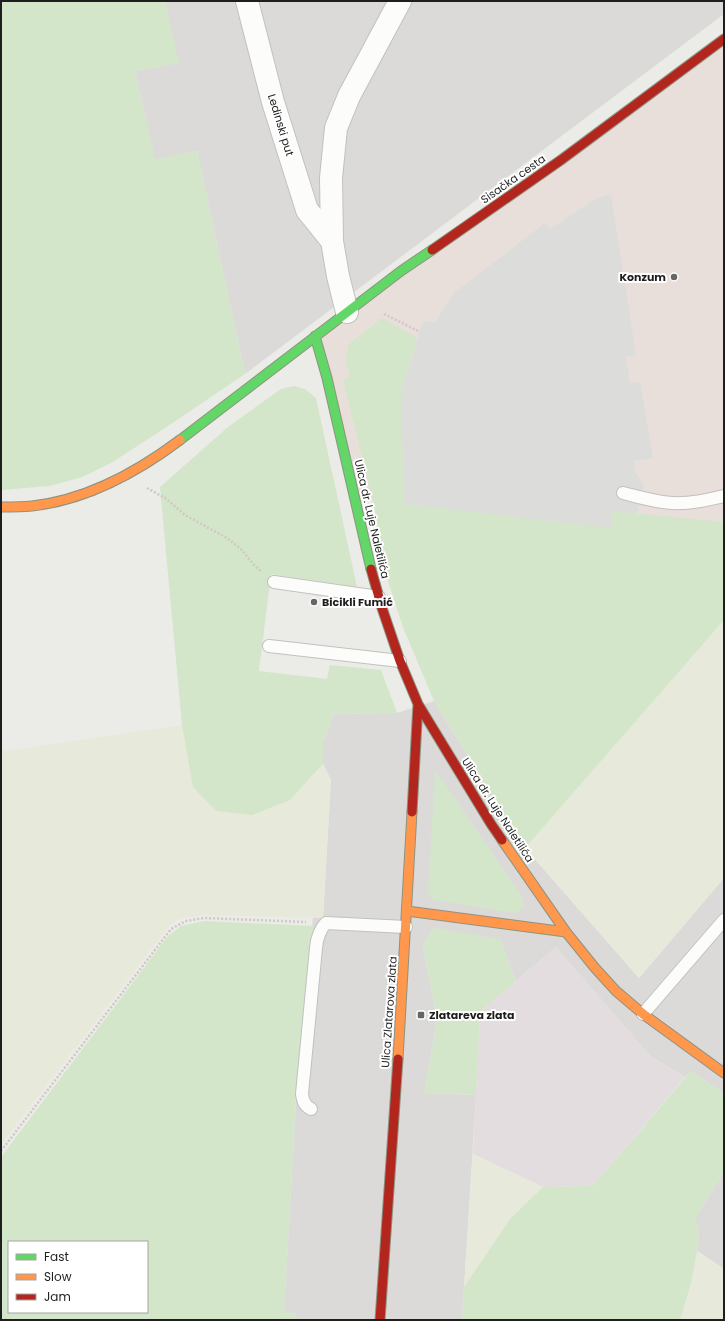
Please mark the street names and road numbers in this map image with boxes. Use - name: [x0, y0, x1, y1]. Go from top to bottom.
- street label: Ledinski put: [264, 92, 298, 158]
- street label: Sisačka cesta: [477, 151, 549, 207]
- street label: Ulica dr. Luje Naletilića: [350, 458, 394, 580]
- street label: Ulica dr. Luje Naletilića: [458, 755, 538, 865]
- street label: Ulica Zlatarova zlata: [377, 956, 401, 1068]

